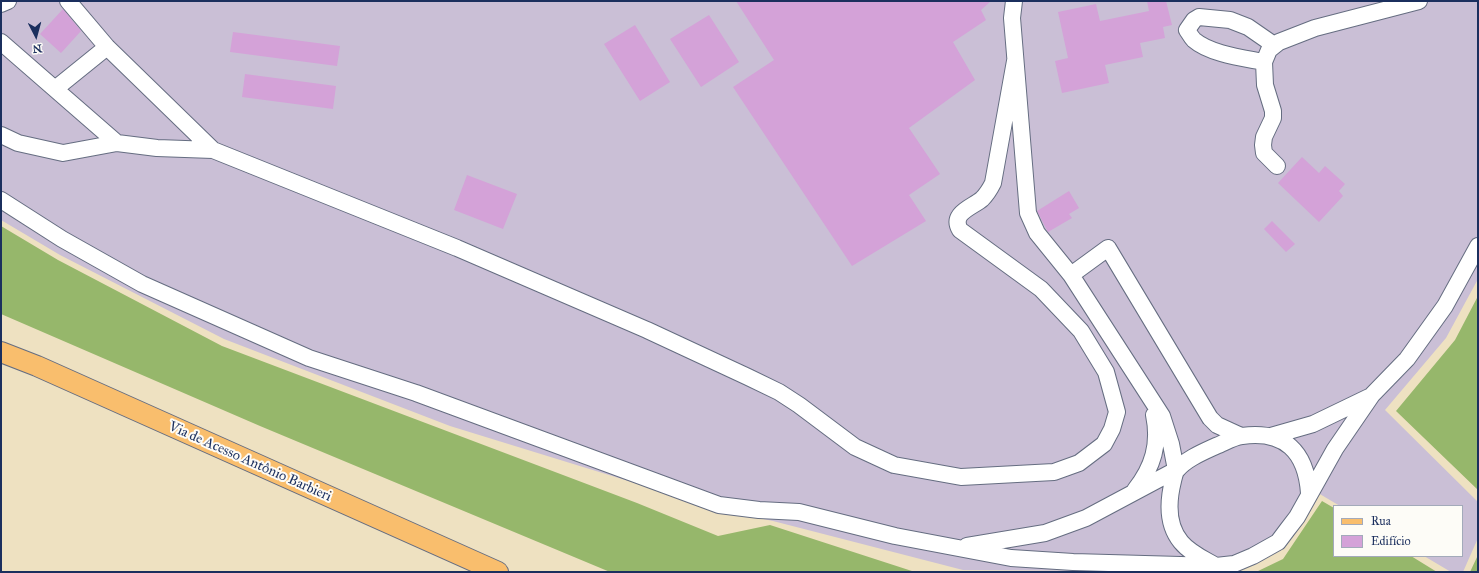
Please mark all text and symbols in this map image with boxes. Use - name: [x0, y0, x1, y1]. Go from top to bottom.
- north arrow: [16, 16, 56, 56]
- text: N: [32, 41, 43, 55]
- street label: Via de Acesso Antônio Barbieri: [166, 418, 334, 506]
- legend: [1333, 505, 1463, 557]
- text: Rua: [1371, 514, 1391, 528]
- text: Edifício: [1371, 534, 1411, 548]

